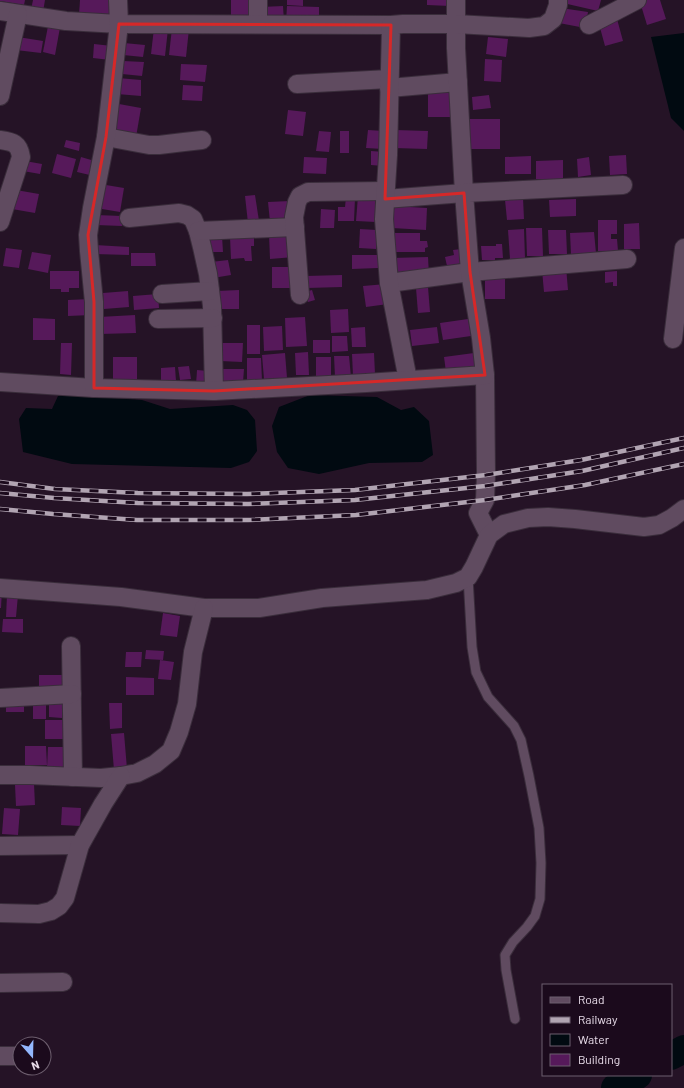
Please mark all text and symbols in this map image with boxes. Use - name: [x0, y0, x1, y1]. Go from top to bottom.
- legend: [542, 984, 672, 1076]
- text: Road: [578, 992, 605, 1006]
- text: Railway: [578, 1012, 618, 1026]
- text: Water: [578, 1032, 610, 1046]
- north arrow: [12, 1036, 52, 1076]
- text: Building: [578, 1052, 620, 1066]
- text: N: [30, 1059, 41, 1073]

